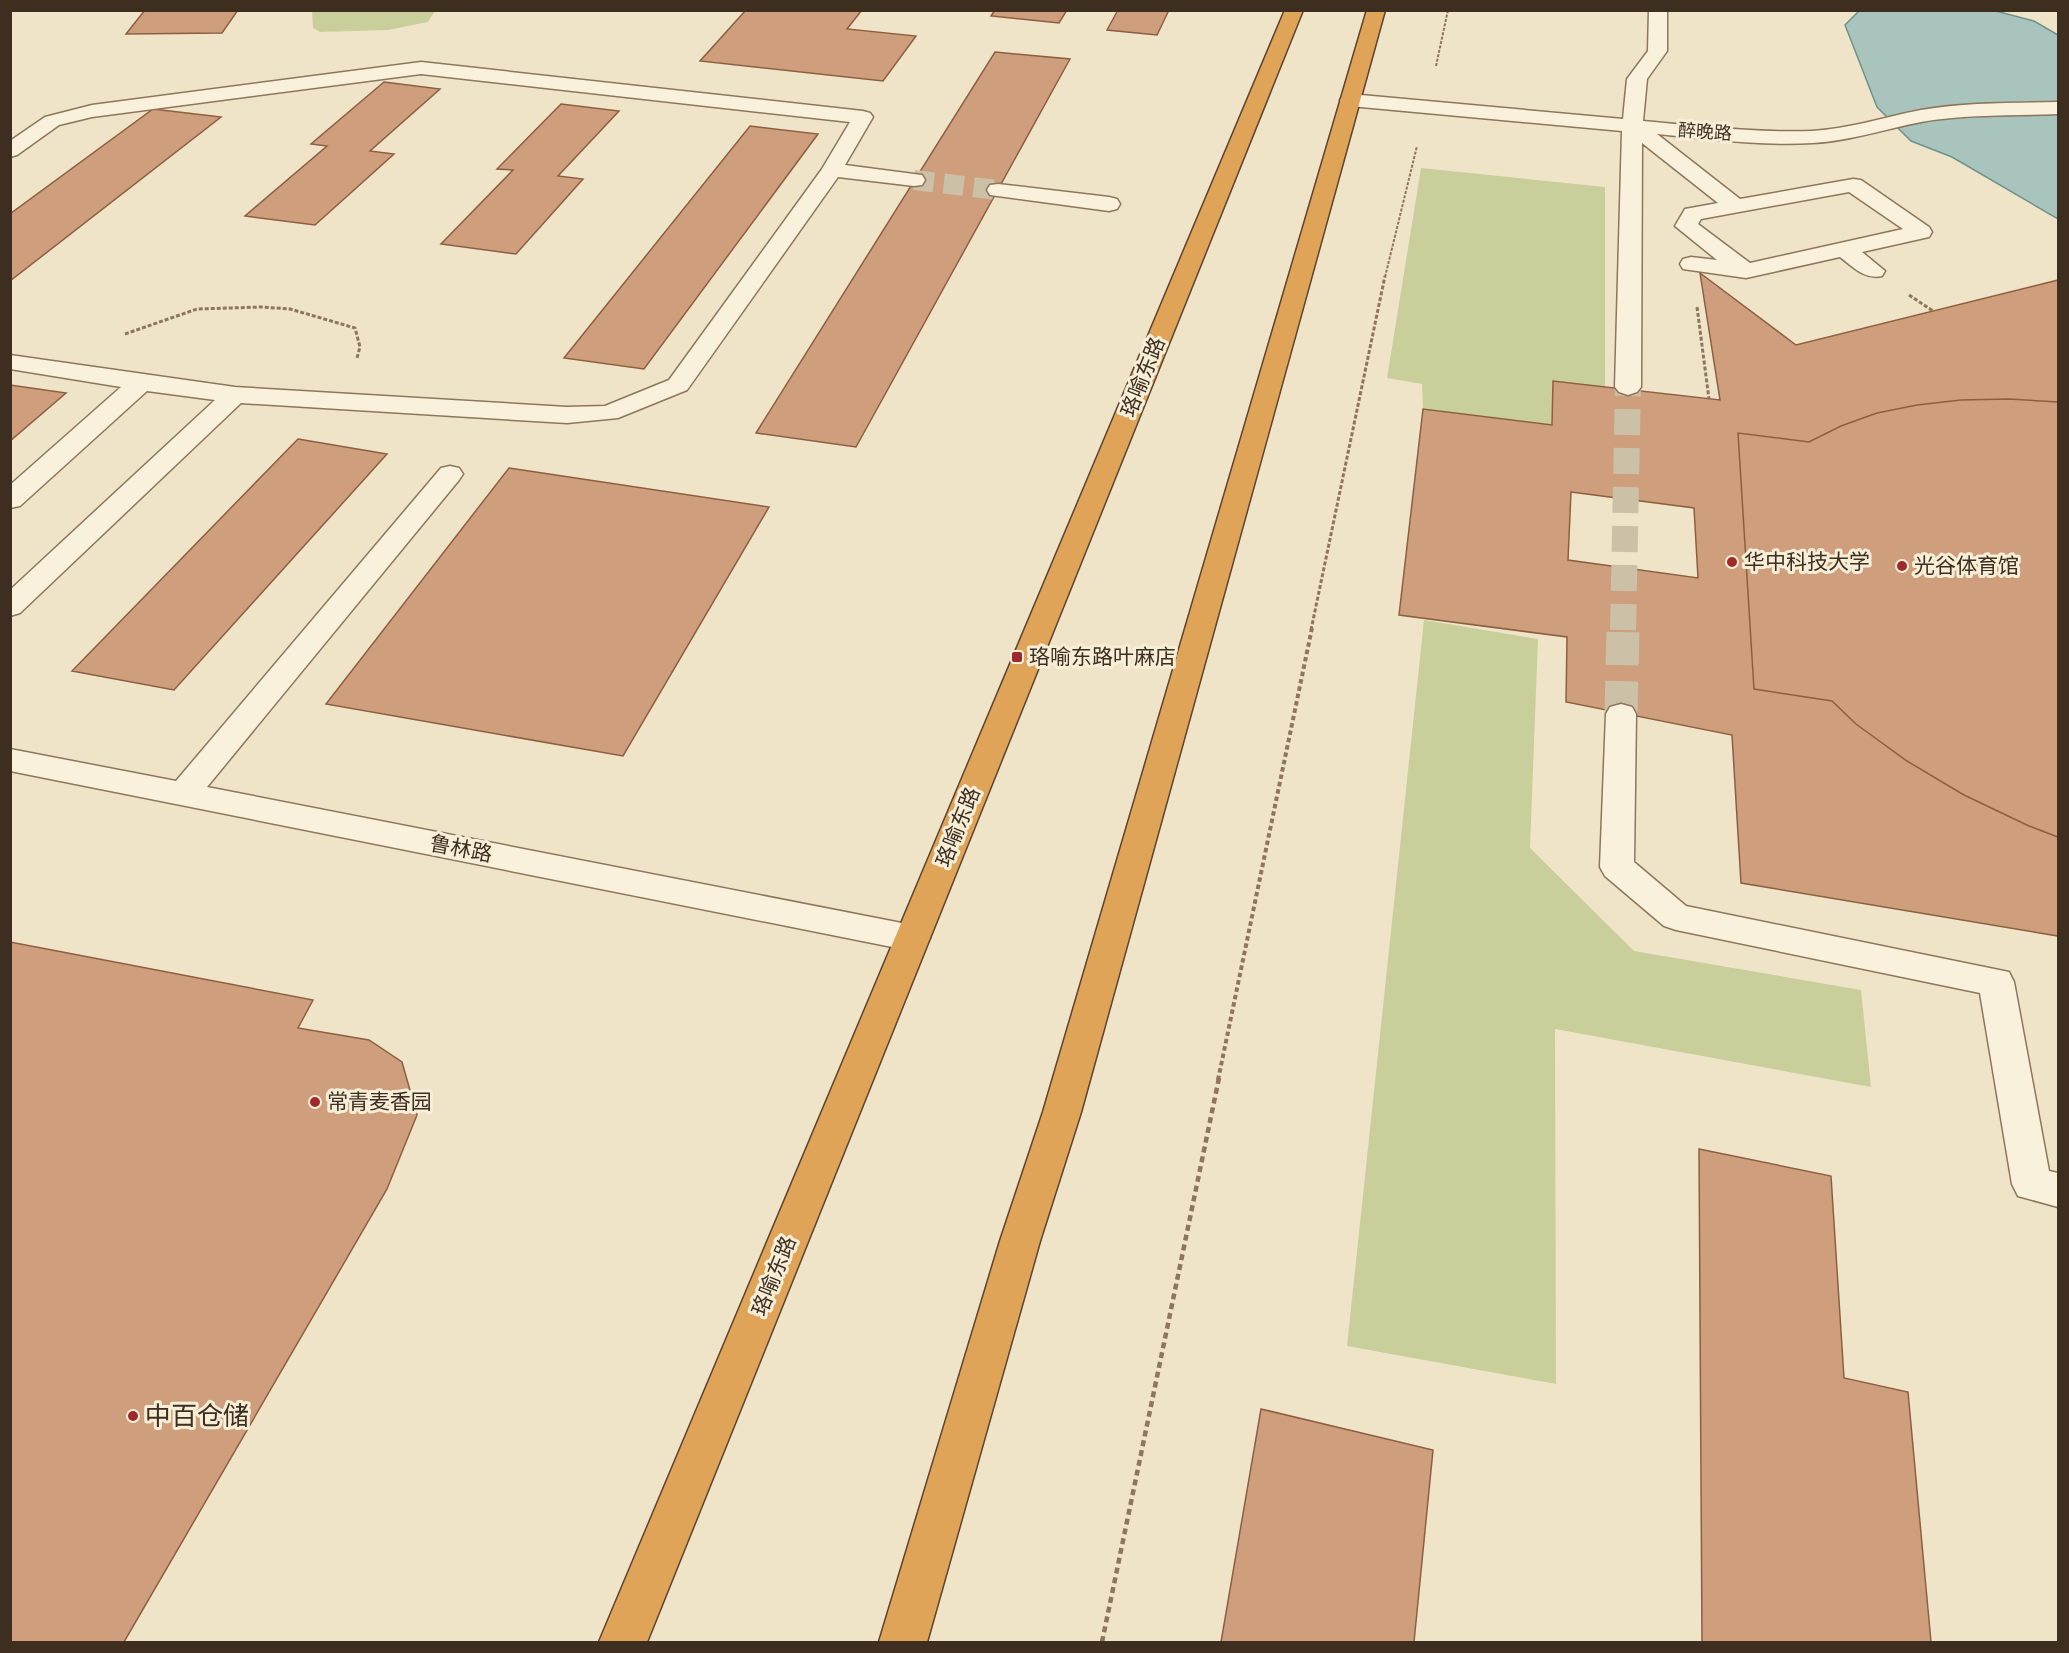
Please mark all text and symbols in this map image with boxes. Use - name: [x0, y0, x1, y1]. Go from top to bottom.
- street label: 醉晚路: [1677, 115, 1733, 145]
- street label: 珞喻东路: [1112, 332, 1171, 421]
- place label: 华中科技大学: [1744, 545, 1870, 575]
- place label: 光谷体育馆: [1914, 549, 2019, 579]
- marker: 华中科技大学: [1725, 555, 1739, 569]
- marker: 光谷体育馆: [1895, 559, 1909, 573]
- place label: 珞喻东路叶麻店: [1029, 640, 1176, 670]
- marker: 珞喻东路叶麻店: [1010, 650, 1024, 664]
- street label: 珞喻东路: [927, 782, 986, 871]
- street label: 鲁林路: [428, 826, 495, 868]
- place label: 常青麦香园: [327, 1085, 432, 1115]
- marker: 常青麦香园: [308, 1095, 322, 1109]
- street label: 珞喻东路: [743, 1231, 802, 1320]
- place label: 中百仓储: [145, 1395, 249, 1432]
- marker: 中百仓储: [126, 1409, 140, 1423]

